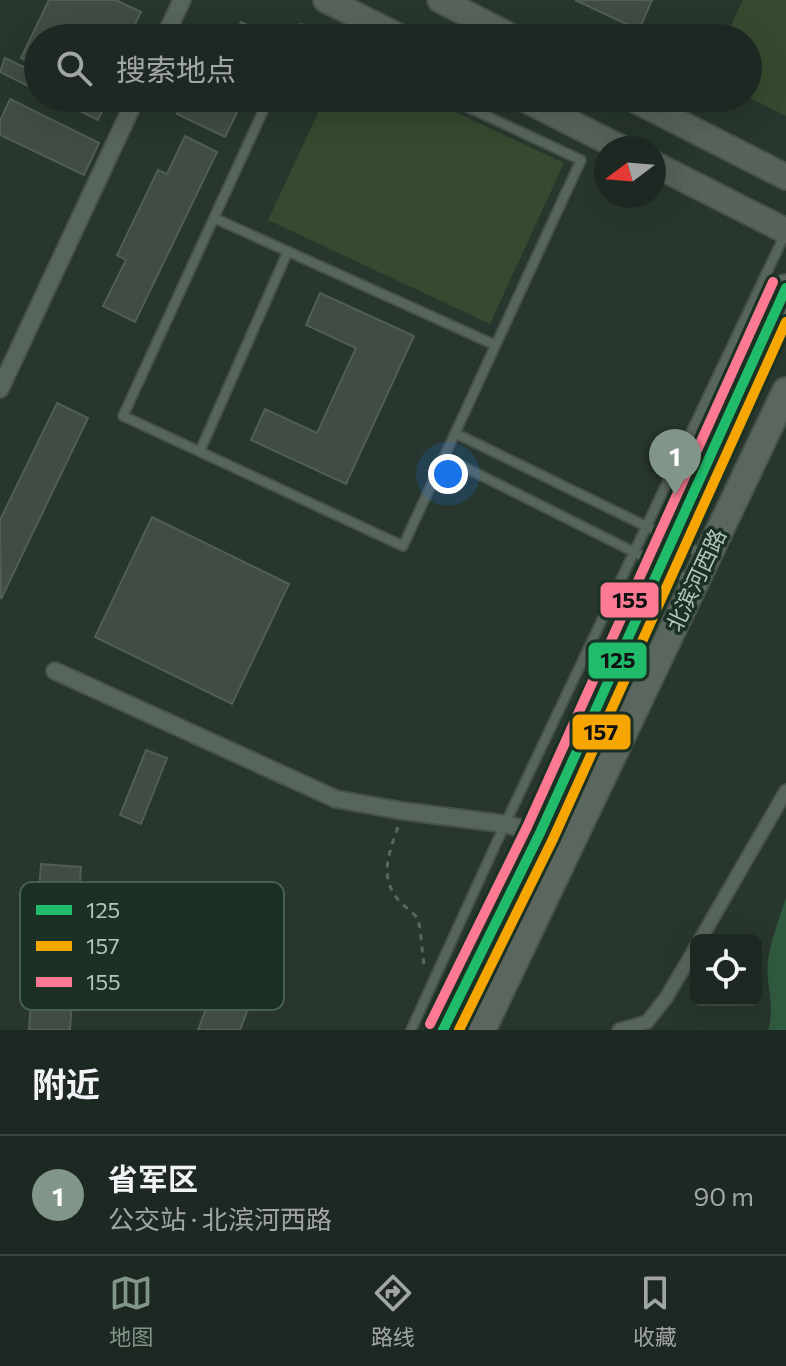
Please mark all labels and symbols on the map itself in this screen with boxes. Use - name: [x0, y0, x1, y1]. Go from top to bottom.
- north arrow: [594, 136, 666, 208]
- pin: 1: [649, 429, 701, 495]
- your location: [428, 454, 468, 494]
- street label: 北滨河西路: [660, 524, 731, 635]
- line badge: 155: [599, 581, 660, 619]
- text: 155: [612, 586, 648, 613]
- line badge: 125: [587, 641, 648, 680]
- text: 125: [600, 646, 636, 673]
- line badge: 157: [571, 713, 632, 751]
- text: 157: [584, 718, 618, 745]
- legend: [20, 882, 284, 1010]
- text: 125: [86, 896, 120, 923]
- text: 157: [86, 932, 120, 959]
- text: 155: [86, 968, 121, 995]

